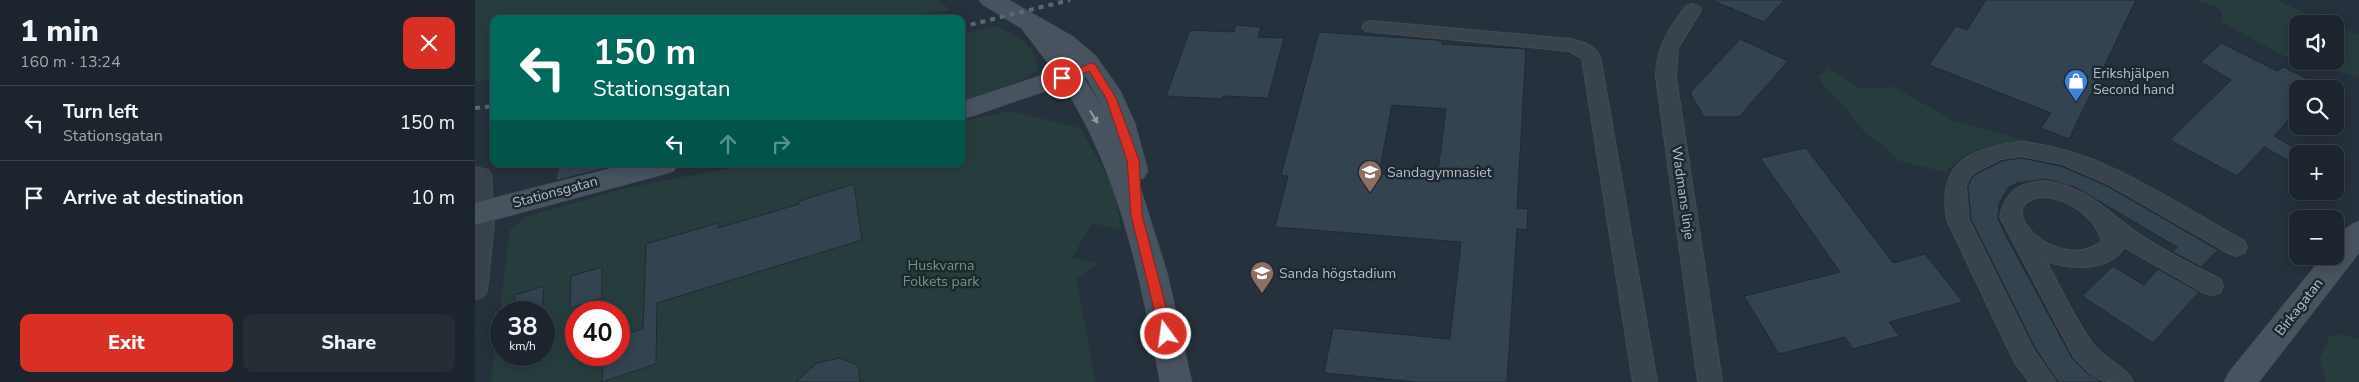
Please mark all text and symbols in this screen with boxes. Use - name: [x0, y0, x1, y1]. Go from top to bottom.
- text: 1 min: [20, 11, 99, 52]
- map controls: [2289, 15, 2344, 265]
- button: sound: [2289, 15, 2344, 70]
- button: close: [403, 17, 455, 69]
- text: 150 m: [593, 29, 696, 76]
- icon: left: [510, 35, 575, 100]
- text: 160 m · 13:24: [20, 51, 121, 73]
- pin: [1041, 57, 1083, 99]
- icon: arrive: [1048, 64, 1076, 92]
- place label: Erikshjälpen Second hand: [2093, 64, 2174, 99]
- shop icon: Erikshjälpen Second hand: [2063, 68, 2089, 102]
- text: Stationsgatan: [593, 74, 730, 104]
- button: search: [2289, 80, 2344, 135]
- text: Turn left: [63, 99, 138, 125]
- icon: left: [20, 109, 48, 137]
- text: 150 m: [400, 110, 455, 136]
- one-way arrow: [1089, 110, 1098, 124]
- text: Stationsgatan: [63, 125, 163, 147]
- icon: left: [661, 130, 689, 158]
- icon: ahead: [714, 130, 742, 158]
- icon: right: [767, 130, 795, 158]
- street label: Wadmans linje: [1667, 145, 1699, 241]
- button: +: [2289, 145, 2344, 200]
- school or university icon: Sandagymnasiet: [1357, 159, 1383, 193]
- place label: Sandagymnasiet: [1387, 163, 1492, 182]
- street label: Stationsgatan: [510, 172, 600, 212]
- icon: arrive: [20, 184, 48, 212]
- text: Arrive at destination: [63, 185, 244, 211]
- text: 10 m: [411, 185, 455, 211]
- button: −: [2289, 210, 2344, 265]
- park label: Huskvarna Folkets park: [903, 256, 980, 291]
- school or university icon: Sanda högstadium: [1249, 260, 1275, 294]
- place label: Sanda högstadium: [1279, 264, 1396, 283]
- street label: Birkagatan: [2271, 274, 2327, 340]
- speed limit sign: 40: [565, 301, 630, 366]
- position arrow: [1139, 307, 1191, 359]
- text: 38: [507, 310, 538, 344]
- button: Exit: [20, 314, 233, 372]
- button: Share: [243, 314, 455, 372]
- text: km/h: [509, 338, 536, 354]

